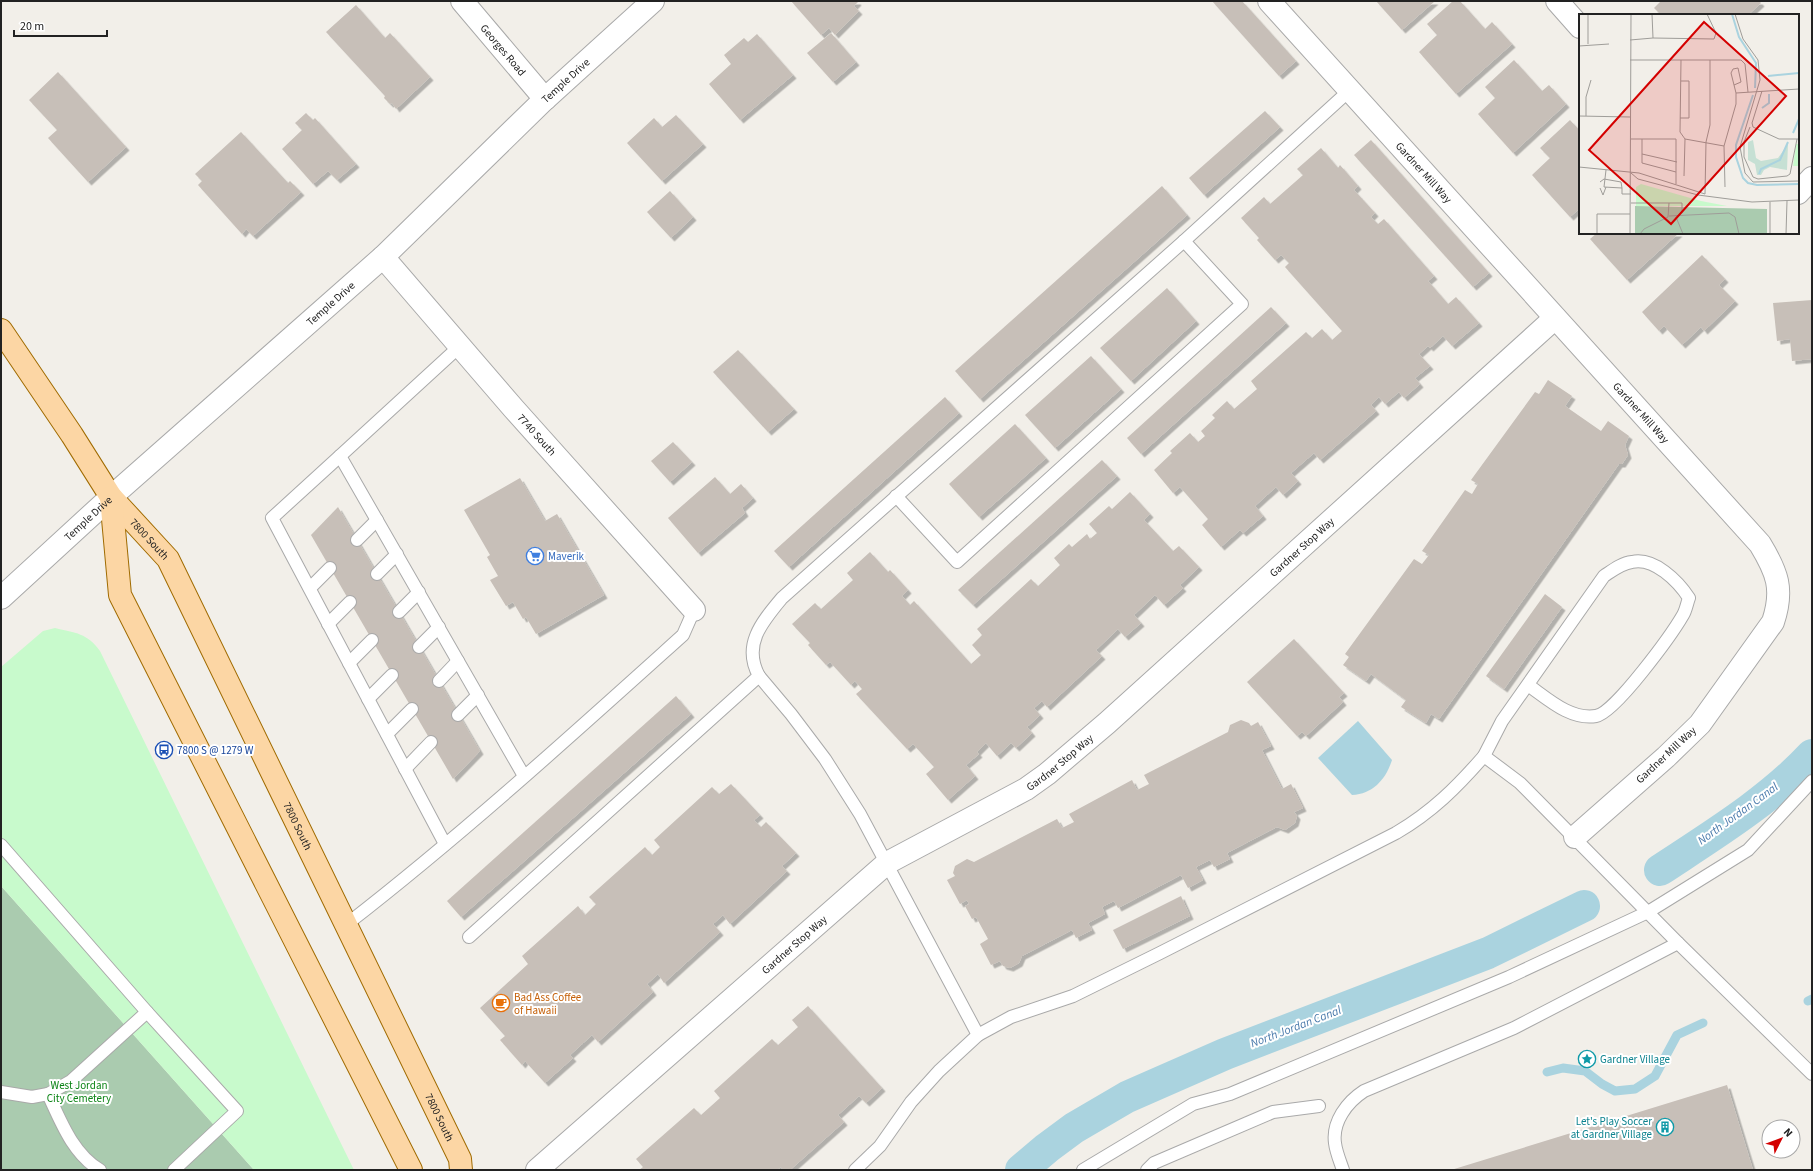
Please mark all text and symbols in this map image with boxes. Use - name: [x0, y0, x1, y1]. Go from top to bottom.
- scale bar: [14, 12, 107, 38]
- inset map: [1579, 14, 1799, 234]
- text: 20 m: [20, 18, 44, 35]
- street label: Georges Road: [477, 21, 530, 79]
- street label: Temple Drive: [538, 54, 593, 106]
- street label: Gardner Mill Way: [1392, 139, 1455, 206]
- street label: Temple Drive: [303, 277, 358, 329]
- street label: Gardner Mill Way: [1610, 379, 1673, 446]
- street label: 7740 South: [514, 410, 560, 459]
- street label: Temple Drive: [61, 492, 116, 544]
- street label: Gardner Stop Way: [1266, 514, 1337, 580]
- street label: 7800 South: [127, 515, 173, 563]
- supermarket icon: Maverik: [525, 546, 545, 566]
- place label: Maverik: [548, 549, 585, 564]
- street label: Gardner Mill Way: [1633, 723, 1699, 787]
- street label: Gardner Stop Way: [1023, 731, 1096, 794]
- bus stop icon: 7800 S @ 1279 W: [154, 740, 174, 760]
- place label: 7800 S @ 1279 W: [177, 743, 254, 758]
- water label: North Jordan Canal: [1694, 779, 1782, 849]
- street label: 7800 South: [280, 799, 316, 852]
- street label: Gardner Stop Way: [758, 912, 830, 977]
- place label: Bad Ass Coffee of Hawaii: [514, 990, 582, 1018]
- cafe icon: Bad Ass Coffee of Hawaii: [491, 993, 511, 1013]
- water label: North Jordan Canal: [1248, 1002, 1344, 1052]
- place icon: Gardner Village: [1577, 1049, 1597, 1069]
- place label: Gardner Village: [1600, 1052, 1671, 1067]
- park label: West Jordan City Cemetery: [47, 1078, 111, 1106]
- street label: 7800 South: [422, 1091, 458, 1144]
- place label: Let's Play Soccer at Gardner Village: [1571, 1114, 1653, 1142]
- building icon: Let's Play Soccer at Gardner Village: [1655, 1117, 1675, 1137]
- north arrow: [1761, 1119, 1801, 1159]
- text: N: [1780, 1125, 1796, 1140]

